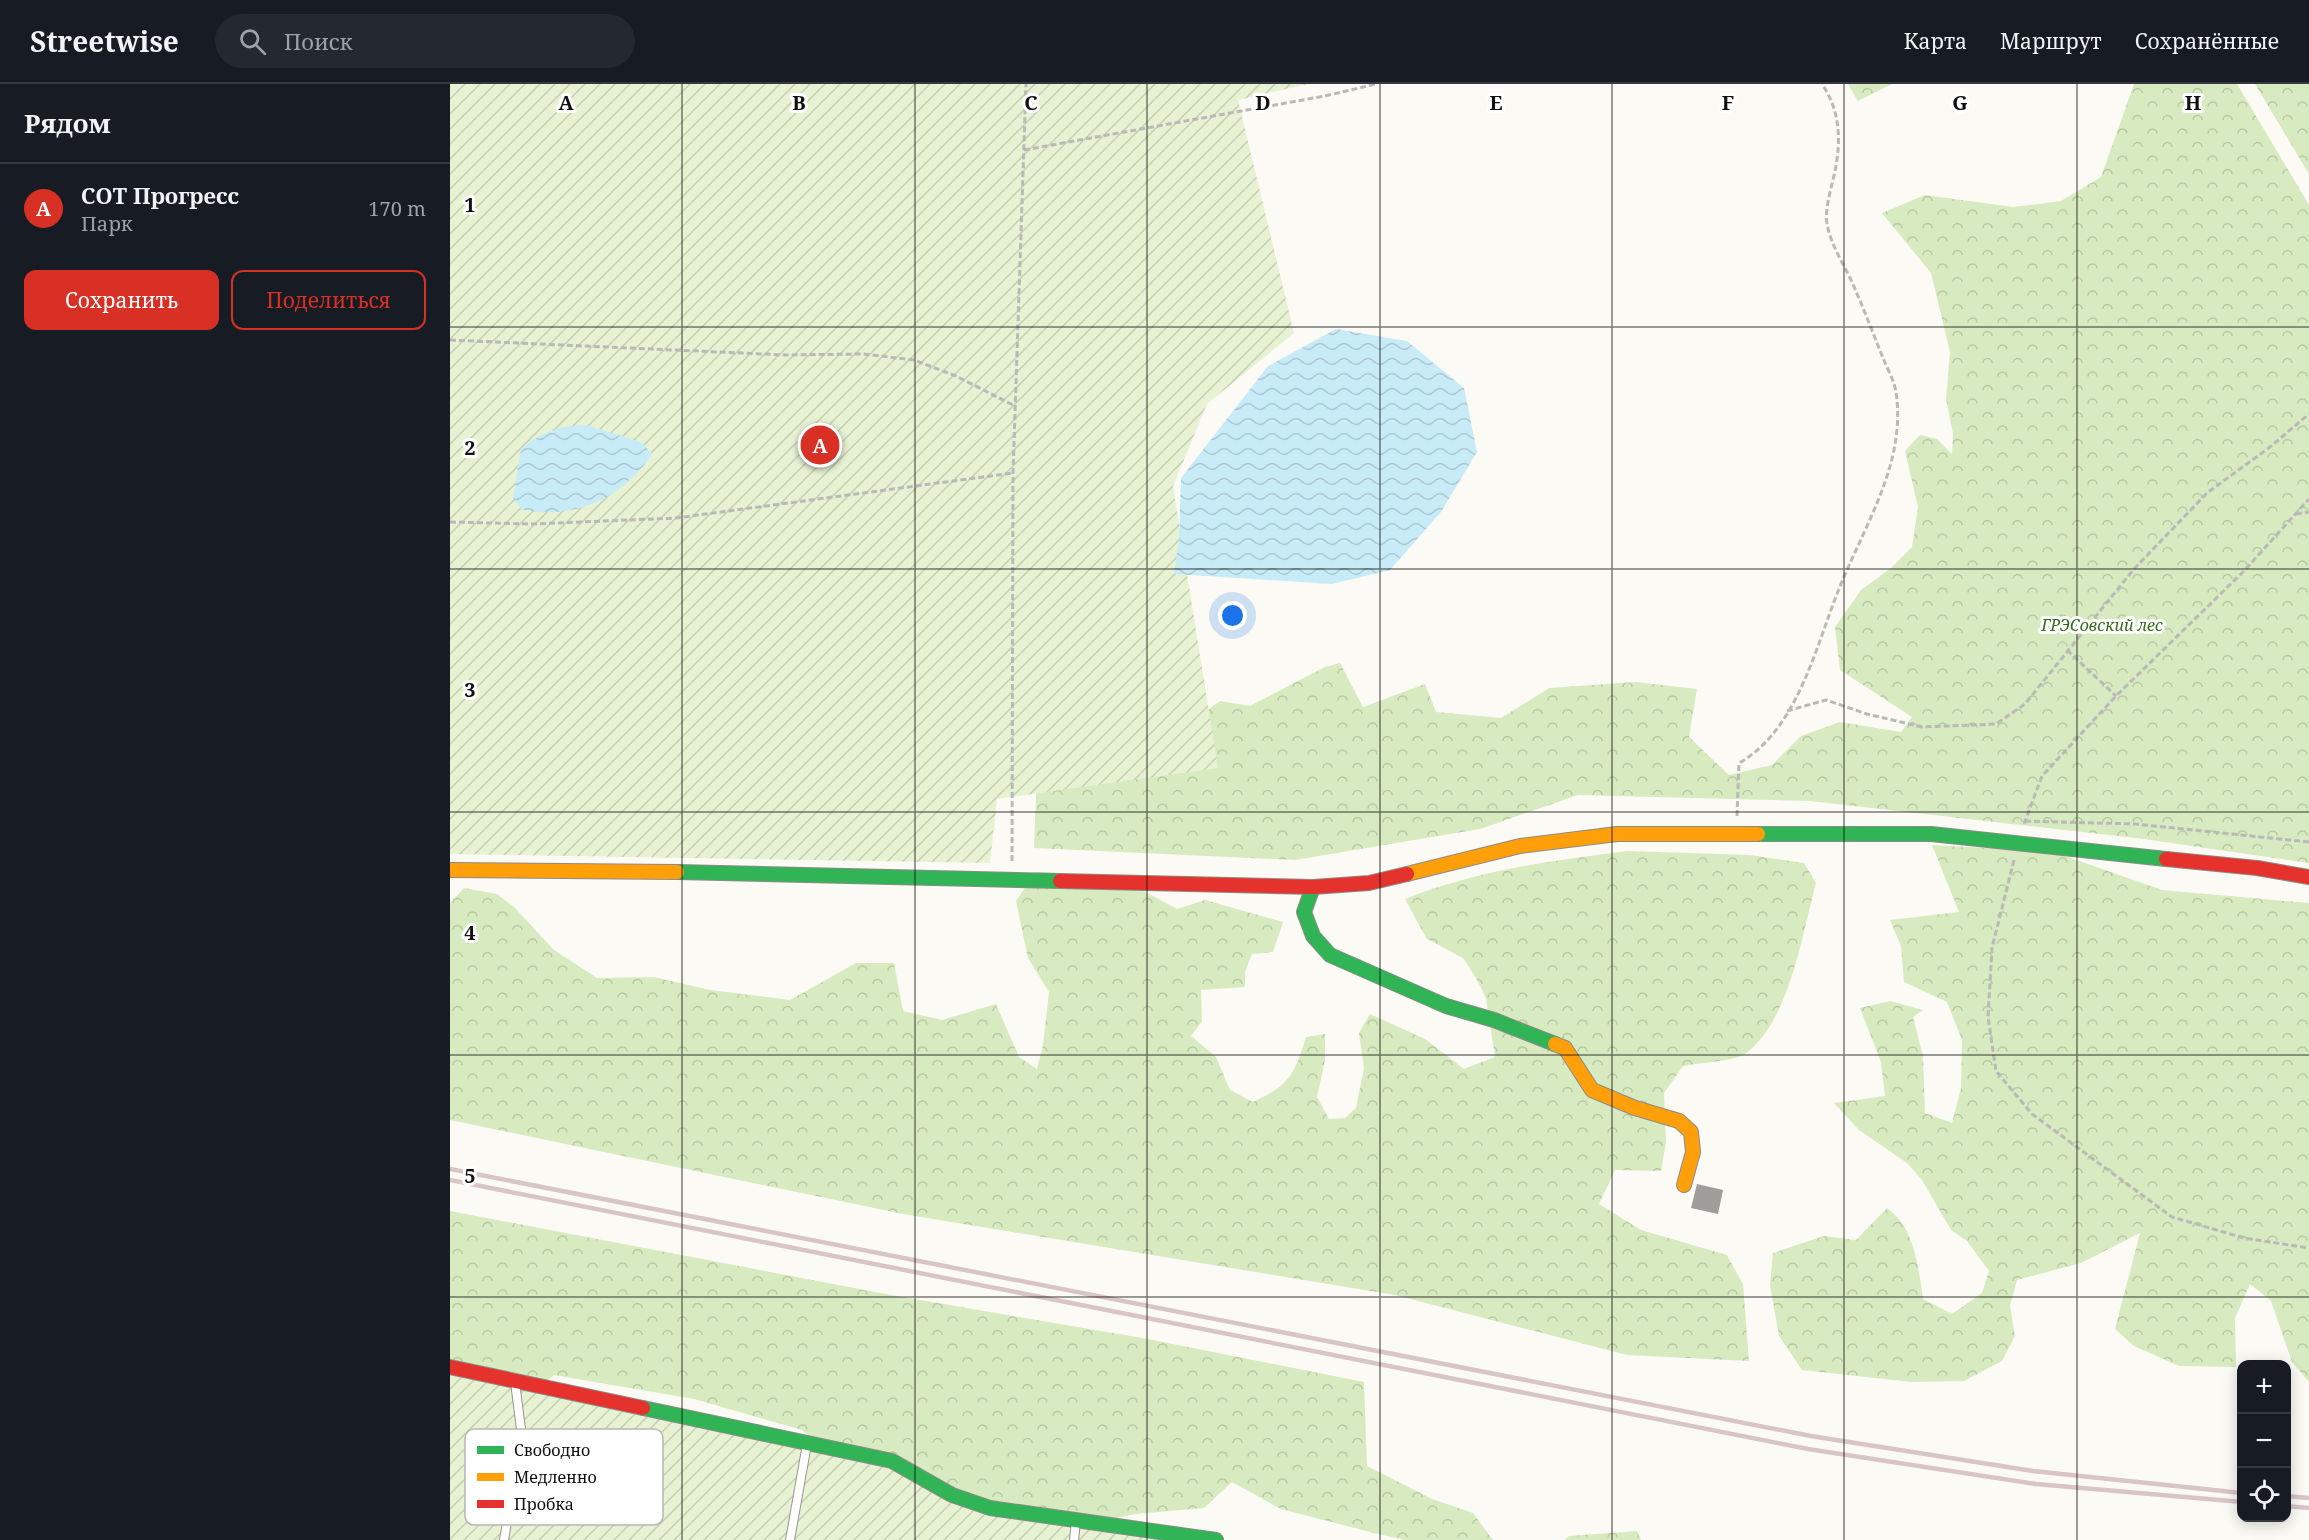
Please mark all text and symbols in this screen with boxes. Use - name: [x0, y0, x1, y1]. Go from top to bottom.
- search box: [215, 14, 635, 68]
- text: Streetwise: [30, 22, 179, 60]
- icon: search: [236, 25, 269, 58]
- text: Поиск: [284, 26, 353, 56]
- text: Карта: [1904, 27, 1967, 55]
- text: Маршрут: [2000, 27, 2102, 55]
- text: Сохранённые: [2135, 27, 2279, 55]
- text: A: [558, 89, 574, 116]
- text: B: [792, 89, 806, 116]
- text: C: [1024, 89, 1038, 116]
- text: D: [1255, 89, 1271, 116]
- text: E: [1489, 89, 1503, 116]
- text: F: [1722, 89, 1734, 116]
- text: G: [1952, 89, 1968, 116]
- text: H: [2185, 89, 2201, 116]
- text: Рядом: [24, 105, 111, 141]
- text: СОТ Прогресс: [81, 180, 239, 210]
- text: 1: [464, 191, 476, 218]
- text: A: [36, 195, 51, 222]
- text: 170 m: [368, 195, 426, 222]
- text: Парк: [81, 210, 133, 237]
- button: Сохранить: [24, 270, 219, 330]
- button: Поделиться: [231, 270, 426, 330]
- pin: A: [800, 422, 839, 468]
- text: 2: [464, 434, 476, 461]
- your location: [1218, 601, 1247, 630]
- park label: ГРЭСовский лес: [2040, 614, 2163, 636]
- text: 3: [464, 676, 476, 703]
- text: 4: [464, 919, 476, 946]
- text: 5: [464, 1162, 476, 1189]
- map controls: [2237, 1360, 2291, 1522]
- button: +: [2237, 1360, 2291, 1414]
- button: −: [2237, 1414, 2291, 1468]
- legend: [465, 1429, 663, 1525]
- text: Свободно: [514, 1439, 590, 1461]
- text: Медленно: [514, 1466, 597, 1488]
- button: locate: [2237, 1468, 2291, 1522]
- text: Пробка: [514, 1493, 574, 1515]

